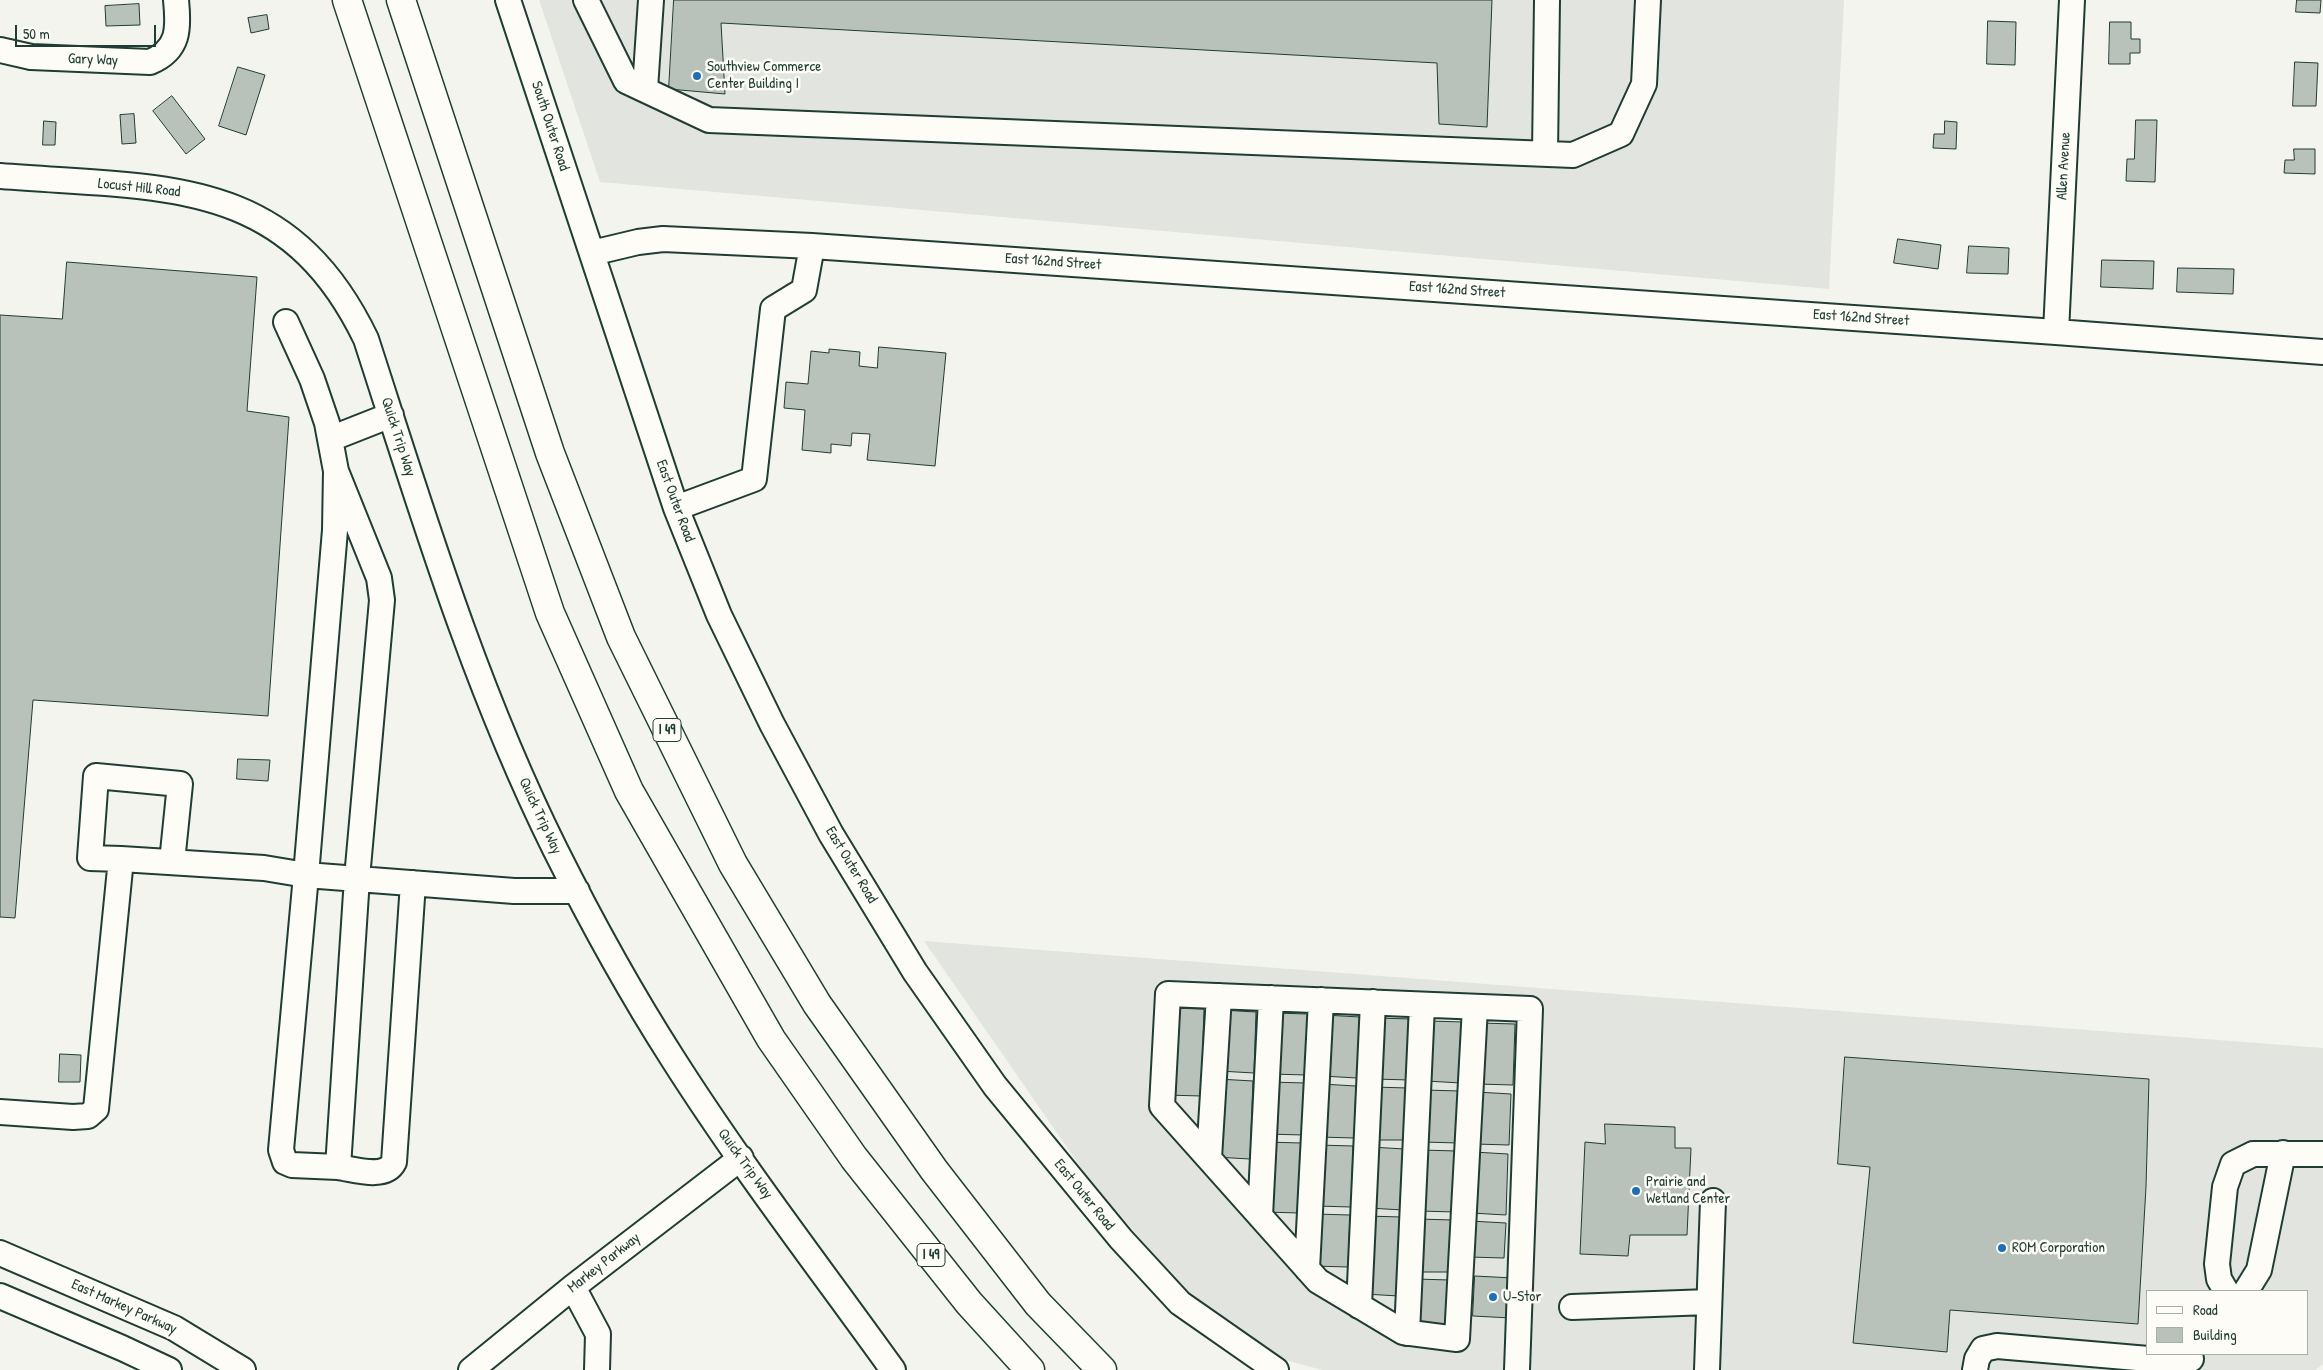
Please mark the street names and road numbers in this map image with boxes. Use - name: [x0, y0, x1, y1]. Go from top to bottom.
- street label: Gary Way: [68, 50, 118, 70]
- street label: South Outer Road: [527, 79, 573, 173]
- street label: Allen Avenue: [2053, 132, 2075, 200]
- street label: Locust Hill Road: [97, 175, 181, 201]
- street label: East 162nd Street: [1004, 250, 1102, 274]
- street label: East 162nd Street: [1408, 278, 1506, 302]
- street label: East 162nd Street: [1812, 306, 1910, 330]
- street label: Quick Trip Way: [377, 395, 419, 479]
- street label: East Outer Road: [652, 457, 698, 545]
- road number: I 49: [653, 718, 681, 742]
- street label: Quick Trip Way: [514, 775, 566, 857]
- street label: East Outer Road: [821, 823, 881, 907]
- street label: Quick Trip Way: [714, 1125, 776, 1203]
- street label: East Outer Road: [1050, 1156, 1118, 1234]
- street label: Markey Parkway: [564, 1229, 644, 1297]
- road number: I 49: [917, 1244, 945, 1266]
- street label: East Markey Parkway: [68, 1276, 180, 1338]

